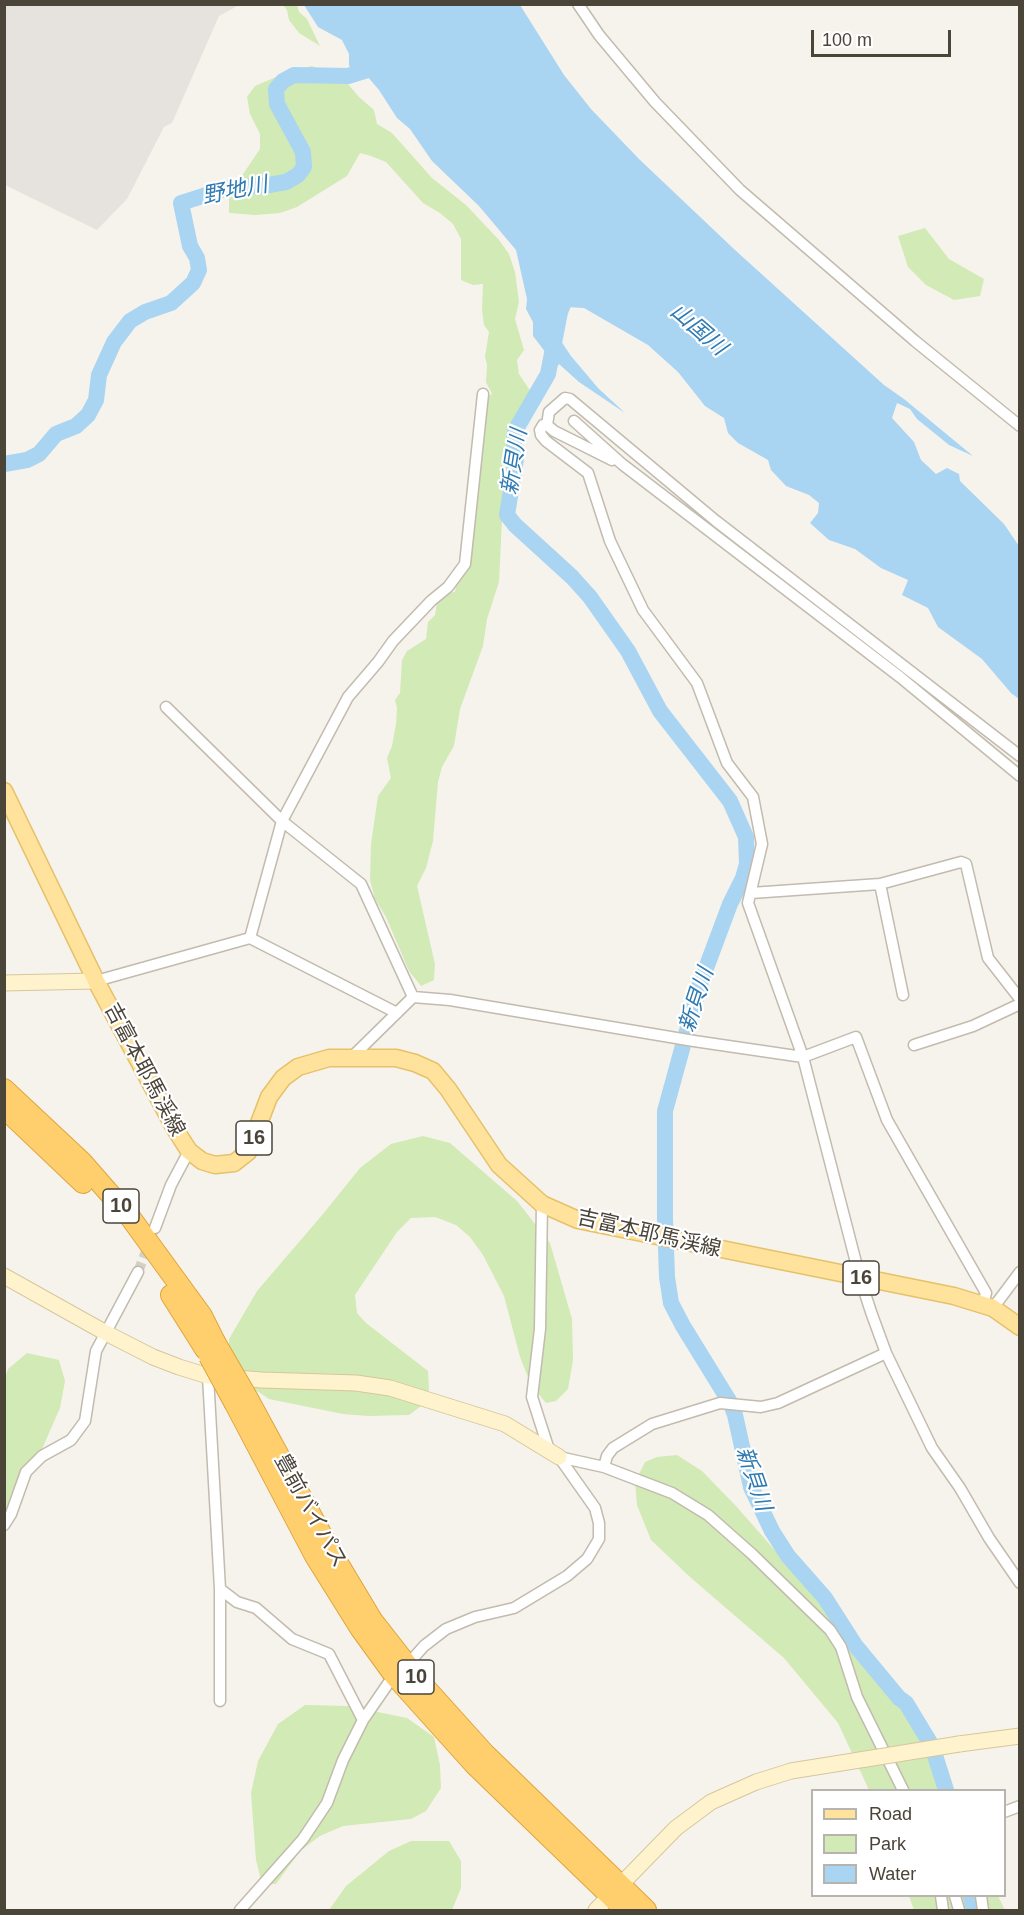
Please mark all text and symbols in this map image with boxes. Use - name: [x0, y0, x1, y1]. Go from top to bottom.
- scale bar: [814, 18, 954, 56]
- text: 100 m: [822, 30, 872, 50]
- water label: 野地川: [200, 172, 270, 210]
- water label: 山国川: [664, 298, 732, 362]
- water label: 新貝川: [497, 427, 533, 497]
- water label: 新貝川: [674, 965, 720, 1035]
- street label: 吉富本耶馬渓線: [98, 999, 190, 1141]
- road number: 16: [236, 1121, 272, 1155]
- road number: 10: [103, 1189, 139, 1223]
- street label: 吉富本耶馬渓線: [575, 1205, 723, 1263]
- road number: 16: [843, 1261, 879, 1295]
- water label: 新貝川: [730, 1444, 776, 1514]
- street label: 豊前バイパス: [268, 1450, 352, 1572]
- road number: 10: [398, 1660, 434, 1694]
- legend: [811, 1789, 1006, 1897]
- text: Road: [869, 1804, 912, 1824]
- text: Park: [869, 1834, 906, 1854]
- text: Water: [869, 1864, 916, 1884]

